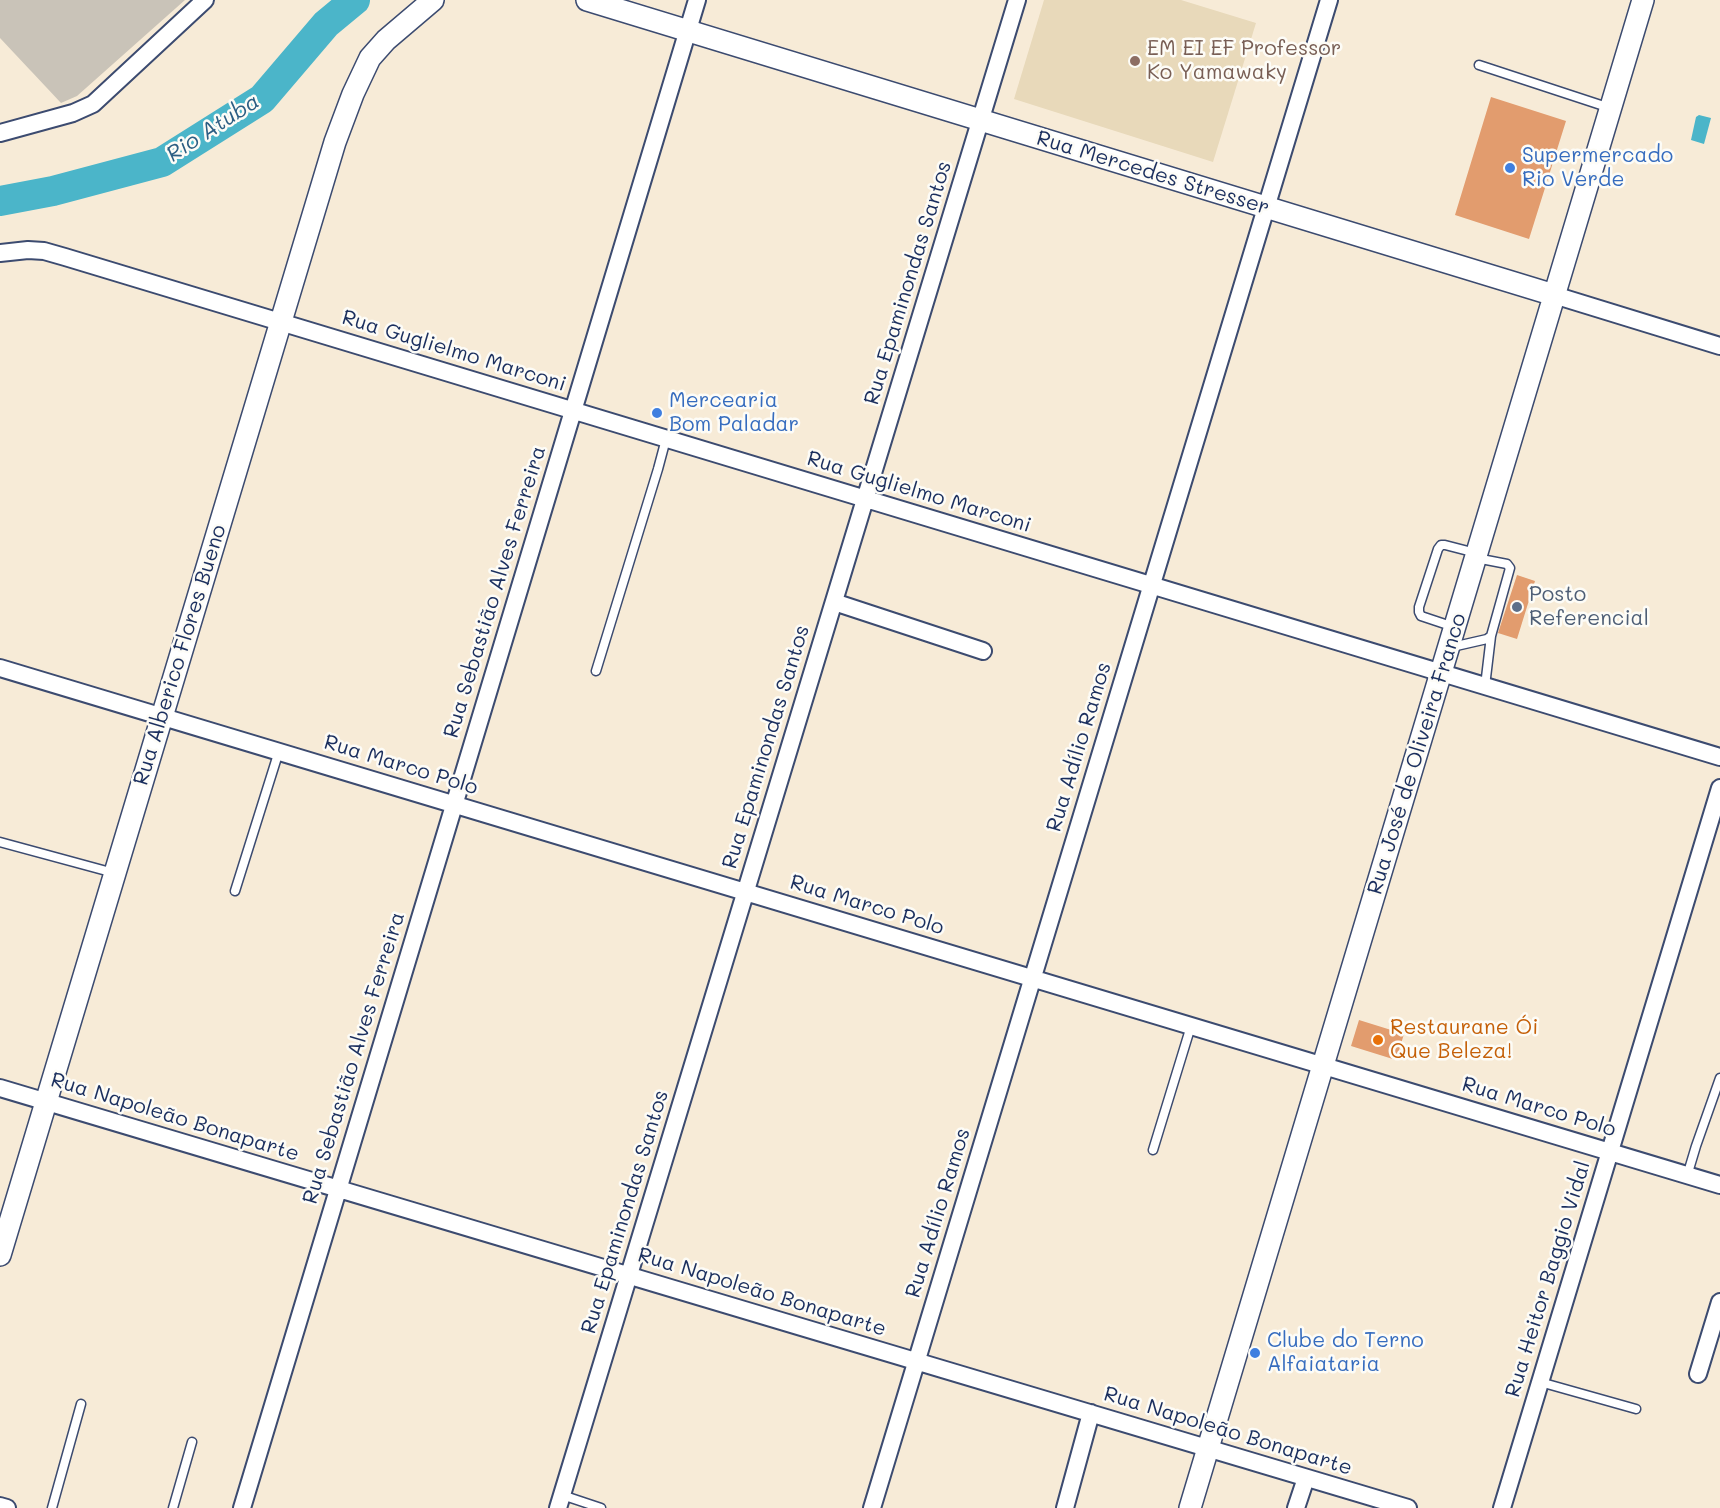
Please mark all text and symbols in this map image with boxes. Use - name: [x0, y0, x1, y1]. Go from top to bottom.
- place label: EM EI EF Professor Ko Yamawaky: [1147, 36, 1341, 86]
- marker: EM EI EF Professor Ko Yamawaky: [1128, 54, 1142, 68]
- water label: Rio Atuba: [162, 88, 264, 168]
- street label: Rua Mercedes Stresser: [1034, 126, 1272, 220]
- place label: Supermercado Rio Verde: [1522, 143, 1673, 193]
- street label: Rua Epaminondas Santos: [859, 158, 957, 408]
- marker: Supermercado Rio Verde: [1503, 161, 1517, 175]
- street label: Rua Guglielmo Marconi: [339, 305, 569, 397]
- place label: Mercearia Bom Paladar: [669, 388, 799, 438]
- marker: Mercearia Bom Paladar: [650, 406, 664, 420]
- street label: Rua Sebastião Alves Ferreira: [439, 443, 551, 741]
- street label: Rua Guglielmo Marconi: [804, 446, 1034, 538]
- street label: Rua Alberico Flores Bueno: [128, 522, 232, 788]
- place label: Posto Referencial: [1529, 582, 1649, 632]
- marker: Posto Referencial: [1510, 600, 1524, 614]
- street label: Rua José de Oliveira Franco: [1362, 610, 1472, 898]
- street label: Rua Epaminondas Santos: [717, 622, 815, 872]
- street label: Rua Adílio Ramos: [1041, 659, 1117, 835]
- street label: Rua Marco Polo: [321, 730, 481, 800]
- street label: Rua Marco Polo: [787, 870, 947, 940]
- street label: Rua Sebastião Alves Ferreira: [298, 909, 410, 1207]
- place label: Restaurane Ói Que Beleza!: [1390, 1015, 1539, 1065]
- marker: Restaurane Ói Que Beleza!: [1371, 1033, 1385, 1047]
- street label: Rua Napoleão Bonaparte: [48, 1067, 302, 1167]
- street label: Rua Marco Polo: [1459, 1072, 1619, 1142]
- street label: Rua Epaminondas Santos: [576, 1087, 674, 1337]
- street label: Rua Adílio Ramos: [900, 1125, 976, 1301]
- street label: Rua Heitor Baggio Vidal: [1500, 1158, 1596, 1400]
- street label: Rua Napoleão Bonaparte: [635, 1242, 889, 1342]
- place label: Clube do Terno Alfaiataria: [1267, 1328, 1424, 1378]
- marker: Clube do Terno Alfaiataria: [1248, 1346, 1262, 1360]
- street label: Rua Napoleão Bonaparte: [1101, 1381, 1355, 1481]

